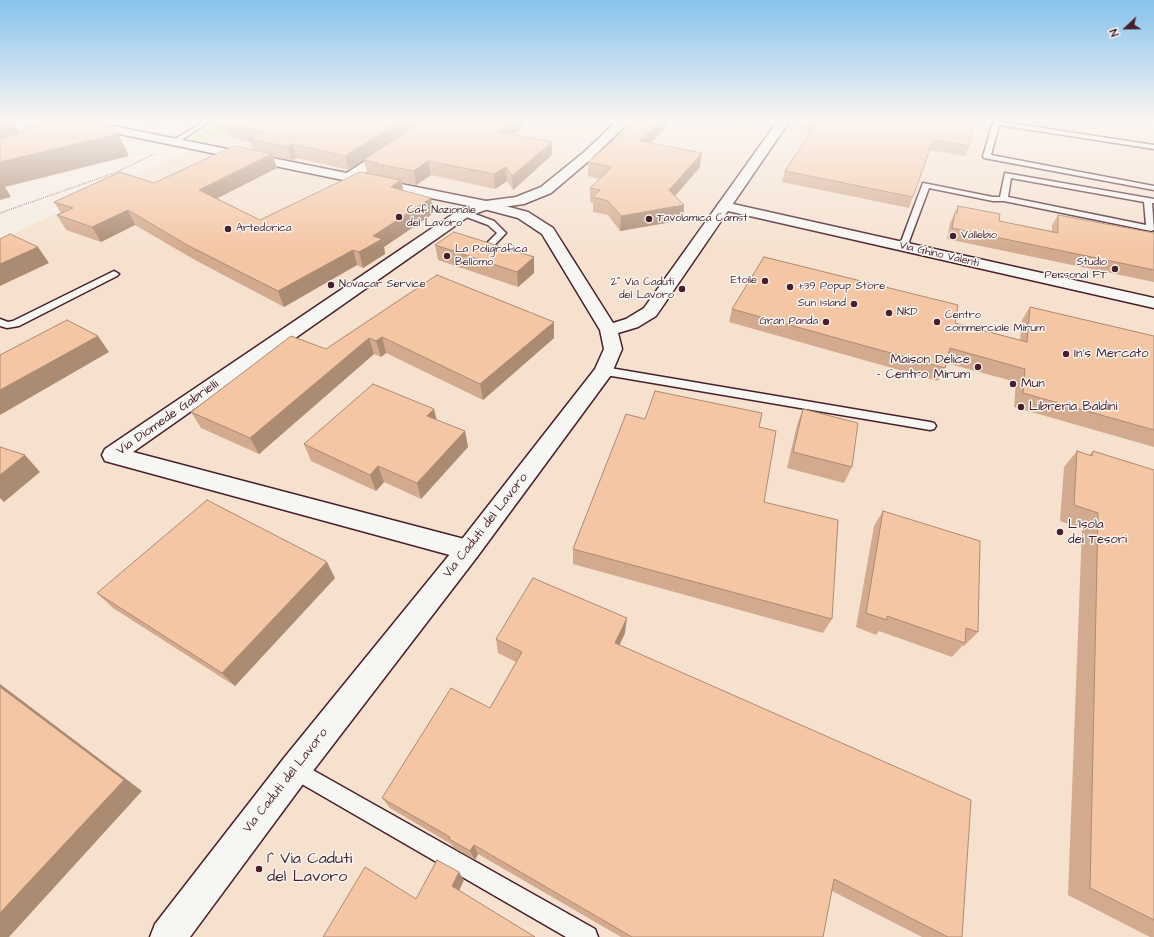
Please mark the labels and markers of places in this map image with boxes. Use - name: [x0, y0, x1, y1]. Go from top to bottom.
- place label: Caf Nazionale del Lavoro: [407, 204, 476, 230]
- marker: Caf Nazionale del Lavoro: [394, 212, 404, 222]
- place label: Tavolamica Camst: [657, 212, 748, 226]
- marker: Tavolamica Camst: [644, 214, 654, 224]
- place label: Artedorica: [236, 222, 292, 236]
- marker: Artedorica: [223, 224, 233, 234]
- place label: Vallebio: [961, 229, 997, 243]
- marker: Vallebio: [948, 231, 958, 241]
- place label: La Poligrafica Bellomo: [455, 243, 527, 269]
- marker: La Poligrafica Bellomo: [442, 251, 452, 261]
- place label: Studio Personal FT: [1045, 256, 1107, 282]
- marker: Studio Personal FT: [1110, 264, 1120, 274]
- place label: Etoile: [731, 274, 757, 288]
- place label: 2^ Via Caduti del Lavoro: [611, 276, 674, 302]
- marker: Etoile: [760, 276, 770, 286]
- place label: Novacar Service: [339, 278, 426, 292]
- marker: Novacar Service: [326, 280, 336, 290]
- place label: +39 Popup Store: [798, 280, 885, 294]
- marker: +39 Popup Store: [785, 282, 795, 292]
- marker: 2^ Via Caduti del Lavoro: [677, 284, 687, 294]
- place label: Sun Island: [798, 297, 846, 311]
- marker: Sun Island: [849, 299, 859, 309]
- place label: NKD: [897, 306, 918, 320]
- marker: NKD: [884, 308, 894, 318]
- place label: Centro commerciale Mirum: [945, 309, 1045, 335]
- place label: Gran Panda: [759, 315, 818, 329]
- marker: Gran Panda: [821, 317, 831, 327]
- marker: Centro commerciale Mirum: [932, 317, 942, 327]
- place label: In's Mercato: [1074, 346, 1149, 362]
- marker: In's Mercato: [1061, 349, 1071, 359]
- place label: Maison Délice - Centro Mirum: [876, 352, 970, 383]
- marker: Maison Délice - Centro Mirum: [973, 362, 983, 372]
- place label: Mun: [1021, 376, 1045, 392]
- marker: Mun: [1008, 379, 1018, 389]
- place label: Libreria Baldini: [1029, 399, 1117, 415]
- marker: Libreria Baldini: [1016, 402, 1026, 412]
- place label: L'Isola dei Tesori: [1068, 517, 1127, 548]
- marker: L'Isola dei Tesori: [1055, 527, 1065, 537]
- place label: 1^ Via Caduti del Lavoro: [267, 850, 352, 888]
- marker: 1^ Via Caduti del Lavoro: [254, 864, 264, 874]

